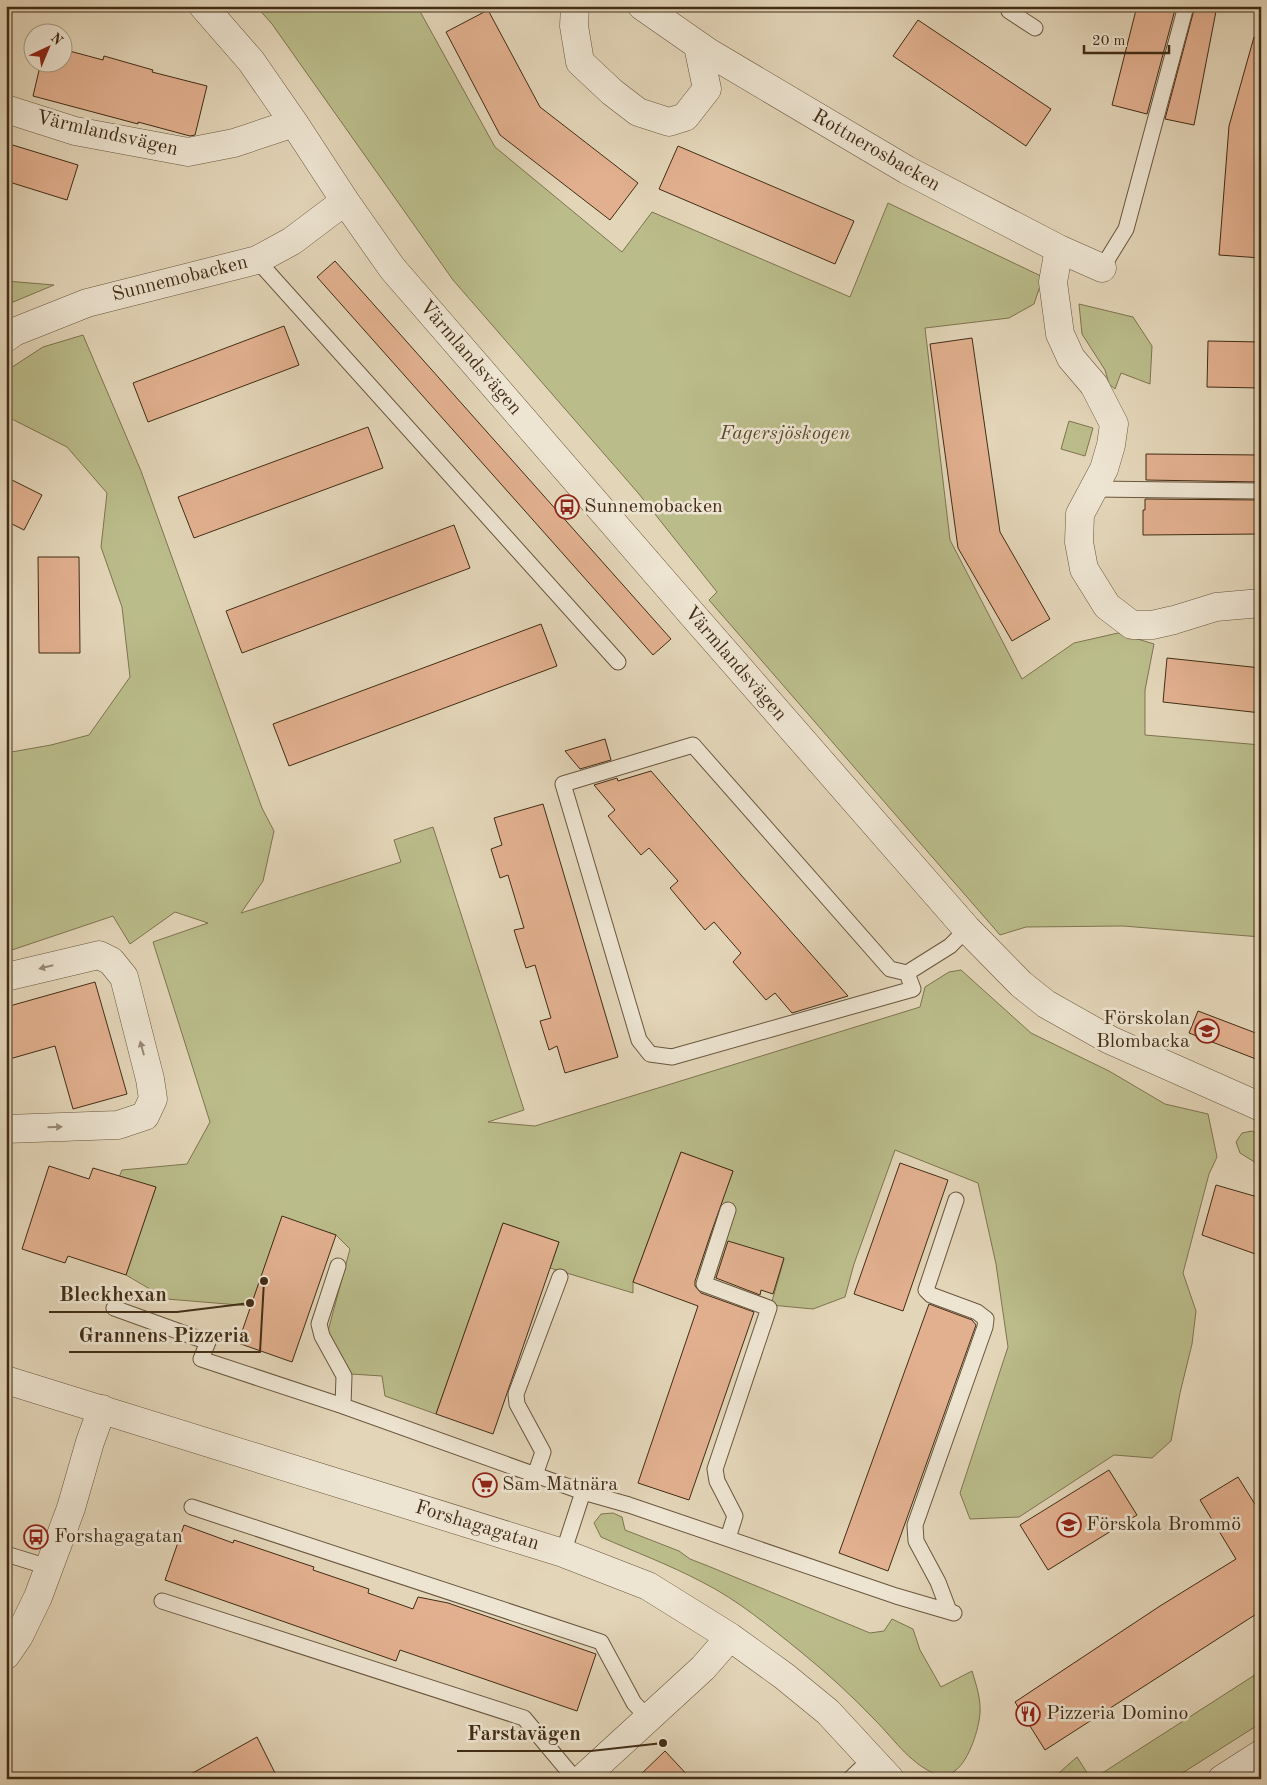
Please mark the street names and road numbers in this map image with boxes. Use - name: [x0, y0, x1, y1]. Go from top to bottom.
- street label: Rottnerosbacken: [809, 106, 944, 196]
- street label: Värmlandsvägen: [34, 108, 180, 160]
- street label: Sunnemobacken: [110, 252, 250, 306]
- street label: Värmlandsvägen: [415, 297, 525, 419]
- street label: Värmlandsvägen: [680, 603, 790, 725]
- street label: Forshagagatan: [413, 1498, 542, 1554]

